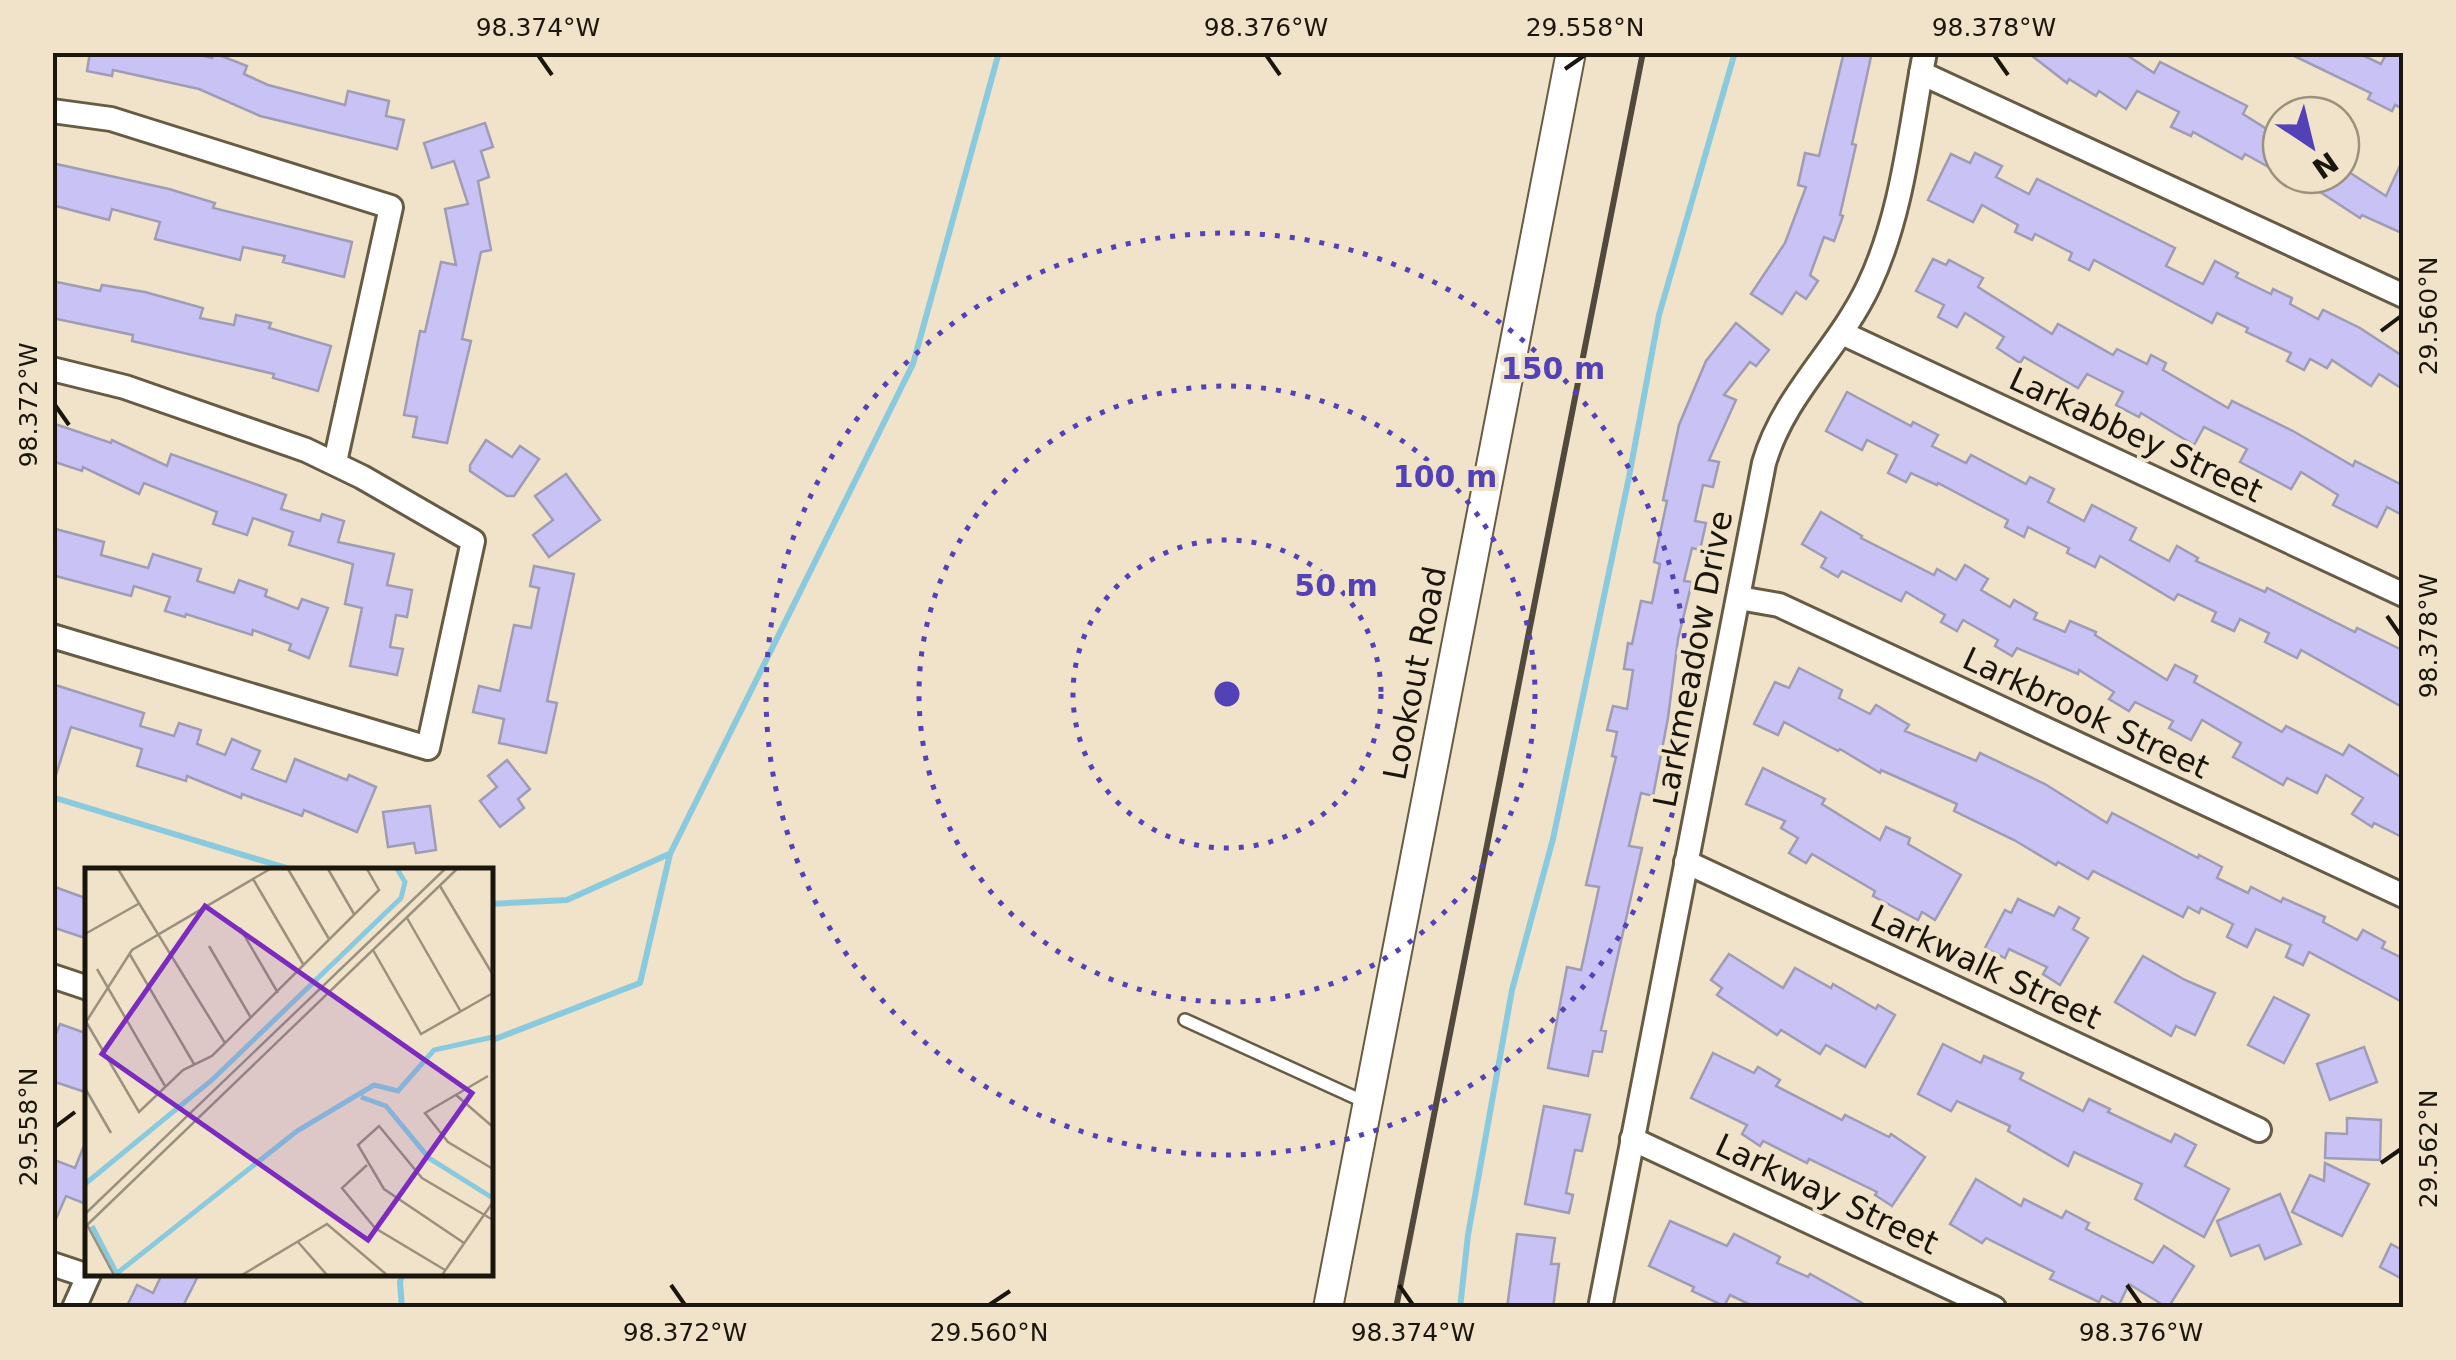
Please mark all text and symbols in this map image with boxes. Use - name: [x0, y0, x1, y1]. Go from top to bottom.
- text: 98.374°W: [476, 13, 600, 42]
- text: 98.376°W: [1204, 13, 1328, 42]
- text: 29.558°N: [1526, 13, 1644, 42]
- text: 98.378°W: [1932, 13, 2056, 42]
- north arrow: [2261, 95, 2361, 195]
- text: N: [2306, 145, 2344, 185]
- text: 29.560°N: [2414, 257, 2443, 375]
- text: 98.372°W: [14, 343, 43, 467]
- text: 150 m: [1501, 351, 1605, 386]
- street label: Larkabbey Street: [2003, 360, 2269, 510]
- text: 100 m: [1393, 459, 1497, 494]
- street label: Larkmeadow Drive: [1646, 508, 1740, 810]
- street label: Lookout Road: [1376, 563, 1454, 783]
- text: 50 m: [1294, 568, 1378, 603]
- text: 98.378°W: [2414, 574, 2443, 698]
- street label: Larkbrook Street: [1957, 639, 2215, 787]
- centre of rings: [1209, 676, 1245, 712]
- inset map: [85, 868, 492, 1275]
- street label: Larkwalk Street: [1865, 897, 2107, 1037]
- text: 29.558°N: [14, 1068, 43, 1186]
- text: 29.562°N: [2414, 1090, 2443, 1208]
- street label: Larkway Street: [1710, 1126, 1944, 1262]
- text: 98.372°W: [623, 1318, 747, 1347]
- text: 29.560°N: [930, 1318, 1048, 1347]
- text: 98.374°W: [1351, 1318, 1475, 1347]
- text: 98.376°W: [2079, 1318, 2203, 1347]

